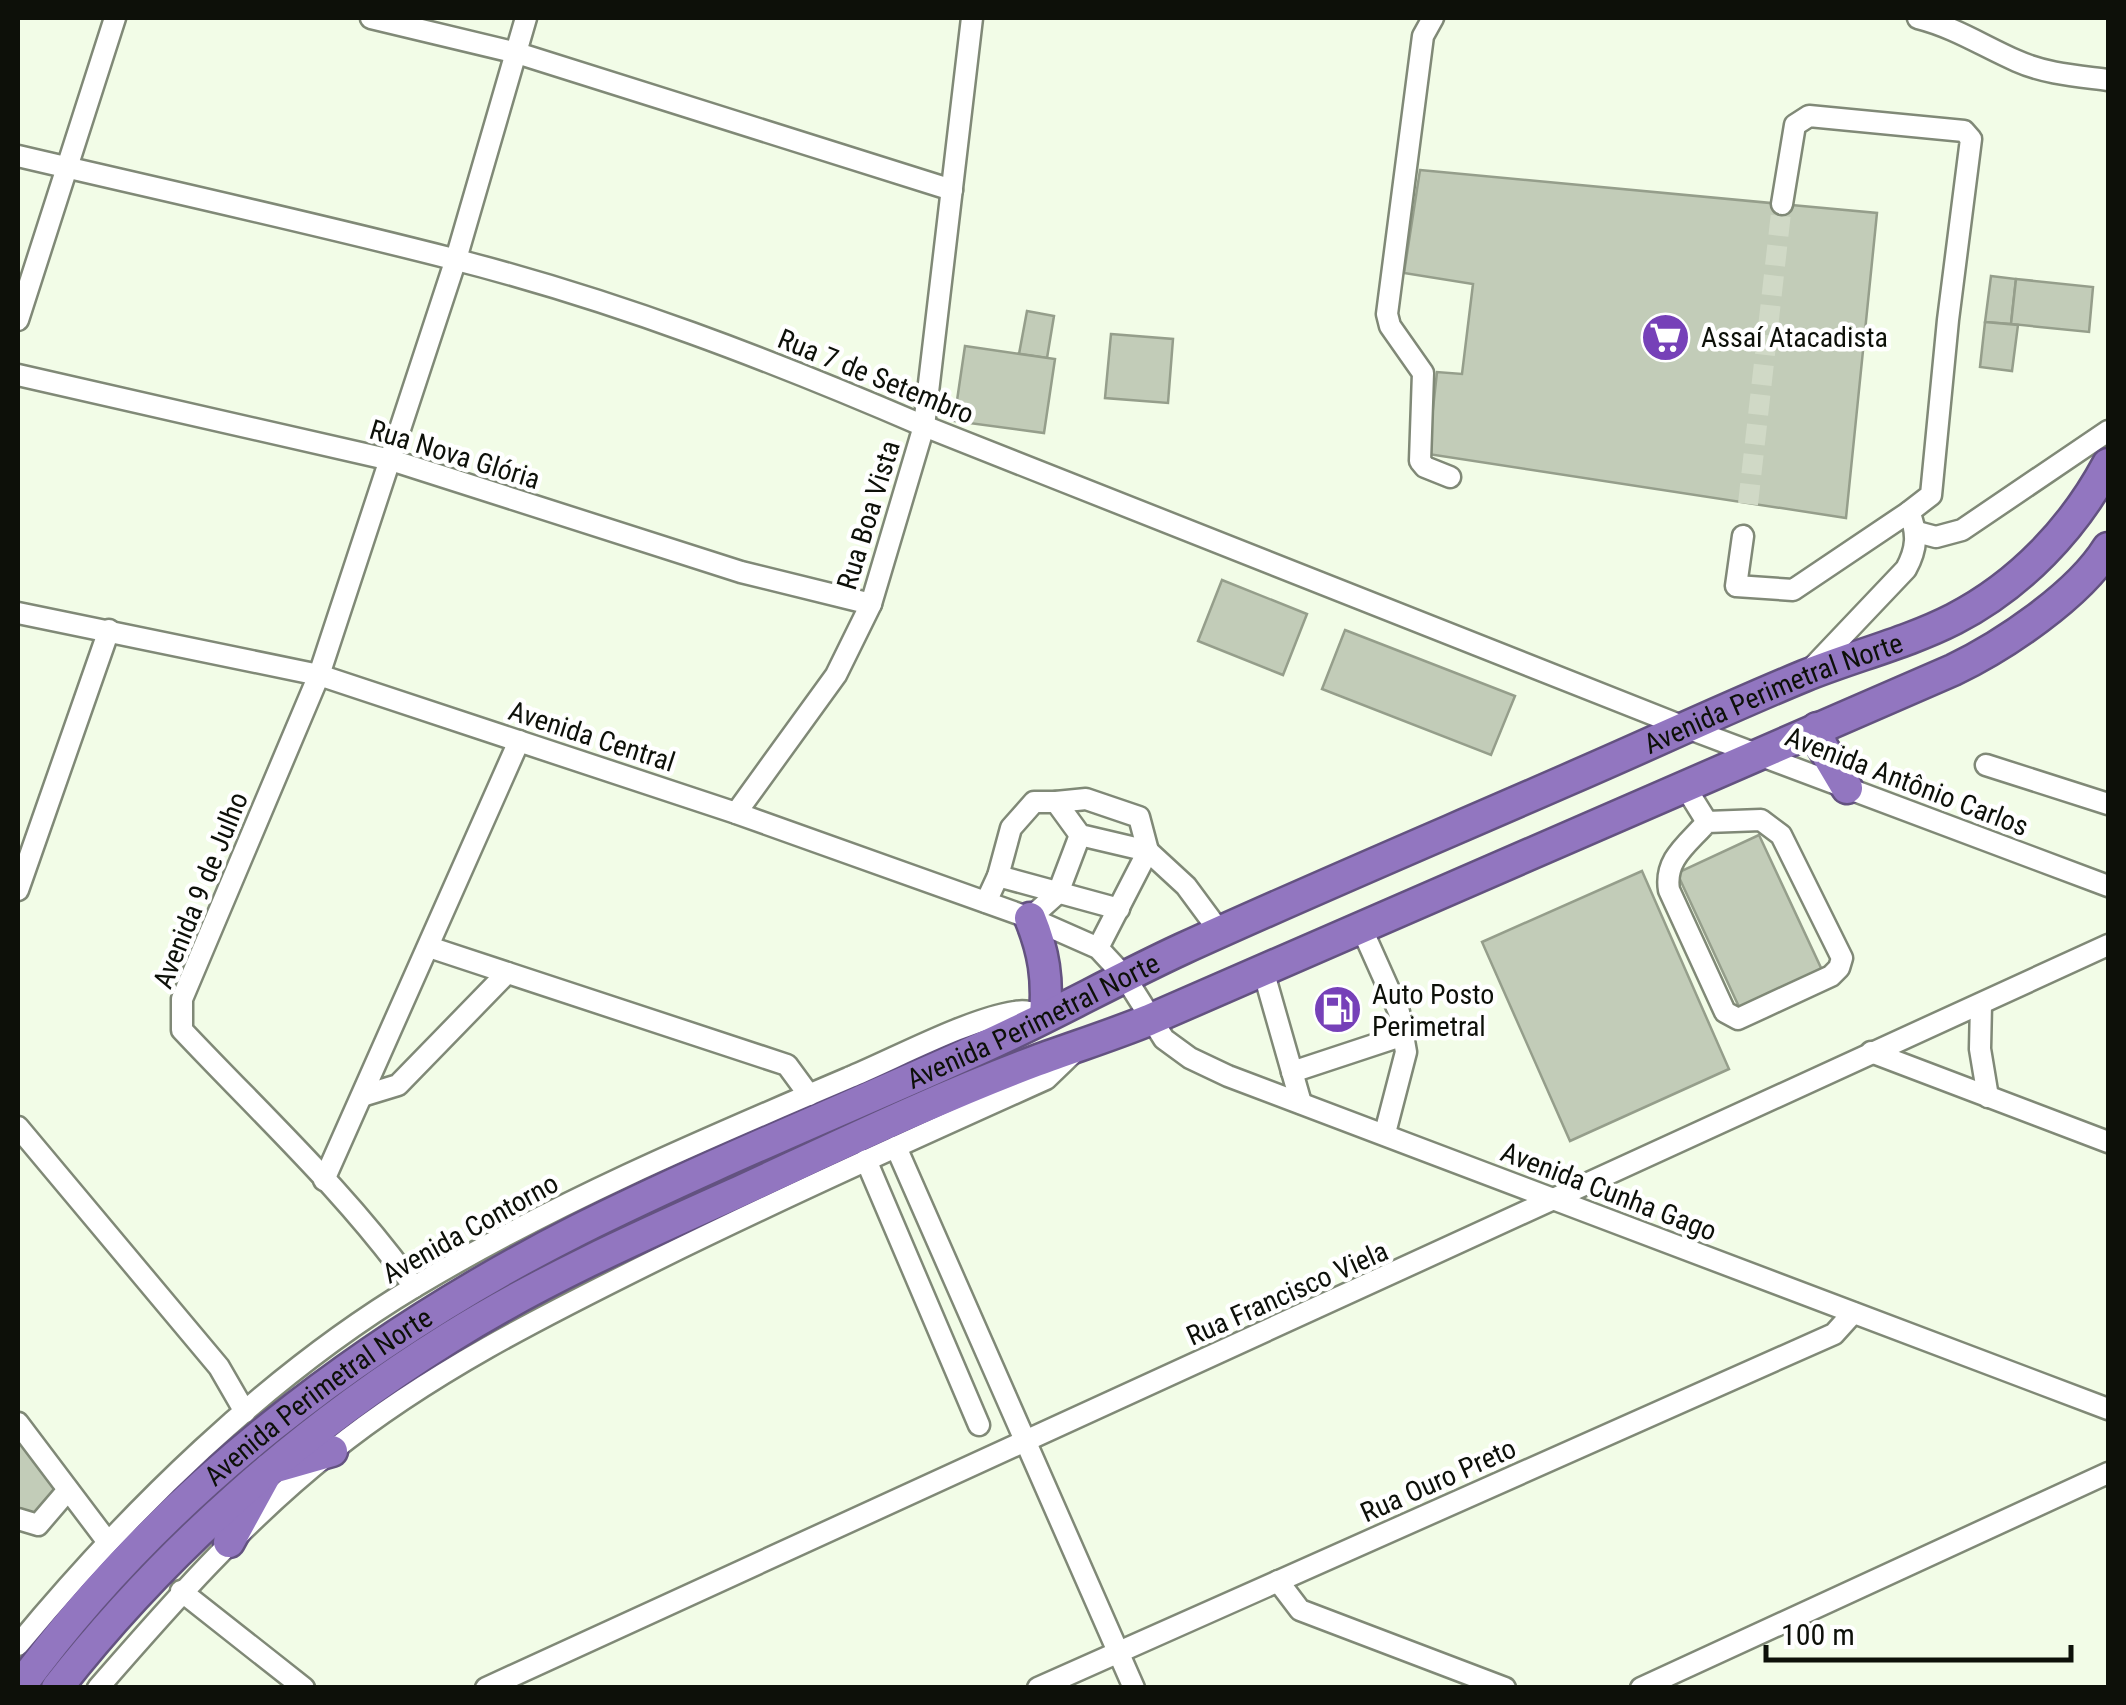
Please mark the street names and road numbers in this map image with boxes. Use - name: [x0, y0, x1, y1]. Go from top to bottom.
- street label: Rua 7 de Setembro: [773, 322, 979, 431]
- street label: Rua Nova Glória: [366, 413, 544, 496]
- street label: Rua Boa Vista: [830, 437, 907, 594]
- street label: Avenida Perimetral Norte: [1639, 626, 1907, 761]
- street label: Avenida Central: [505, 694, 679, 779]
- street label: Avenida Antônio Carlos: [1781, 720, 2033, 843]
- street label: Avenida 9 de Julho: [146, 787, 255, 993]
- street label: Avenida Perimetral Norte: [902, 946, 1165, 1096]
- street label: Avenida Cunha Gago: [1496, 1135, 1721, 1248]
- street label: Avenida Contorno: [377, 1167, 564, 1290]
- street label: Rua Francisco Viela: [1181, 1234, 1393, 1353]
- street label: Avenida Perimetral Norte: [198, 1301, 438, 1493]
- street label: Rua Ouro Preto: [1356, 1432, 1521, 1529]

